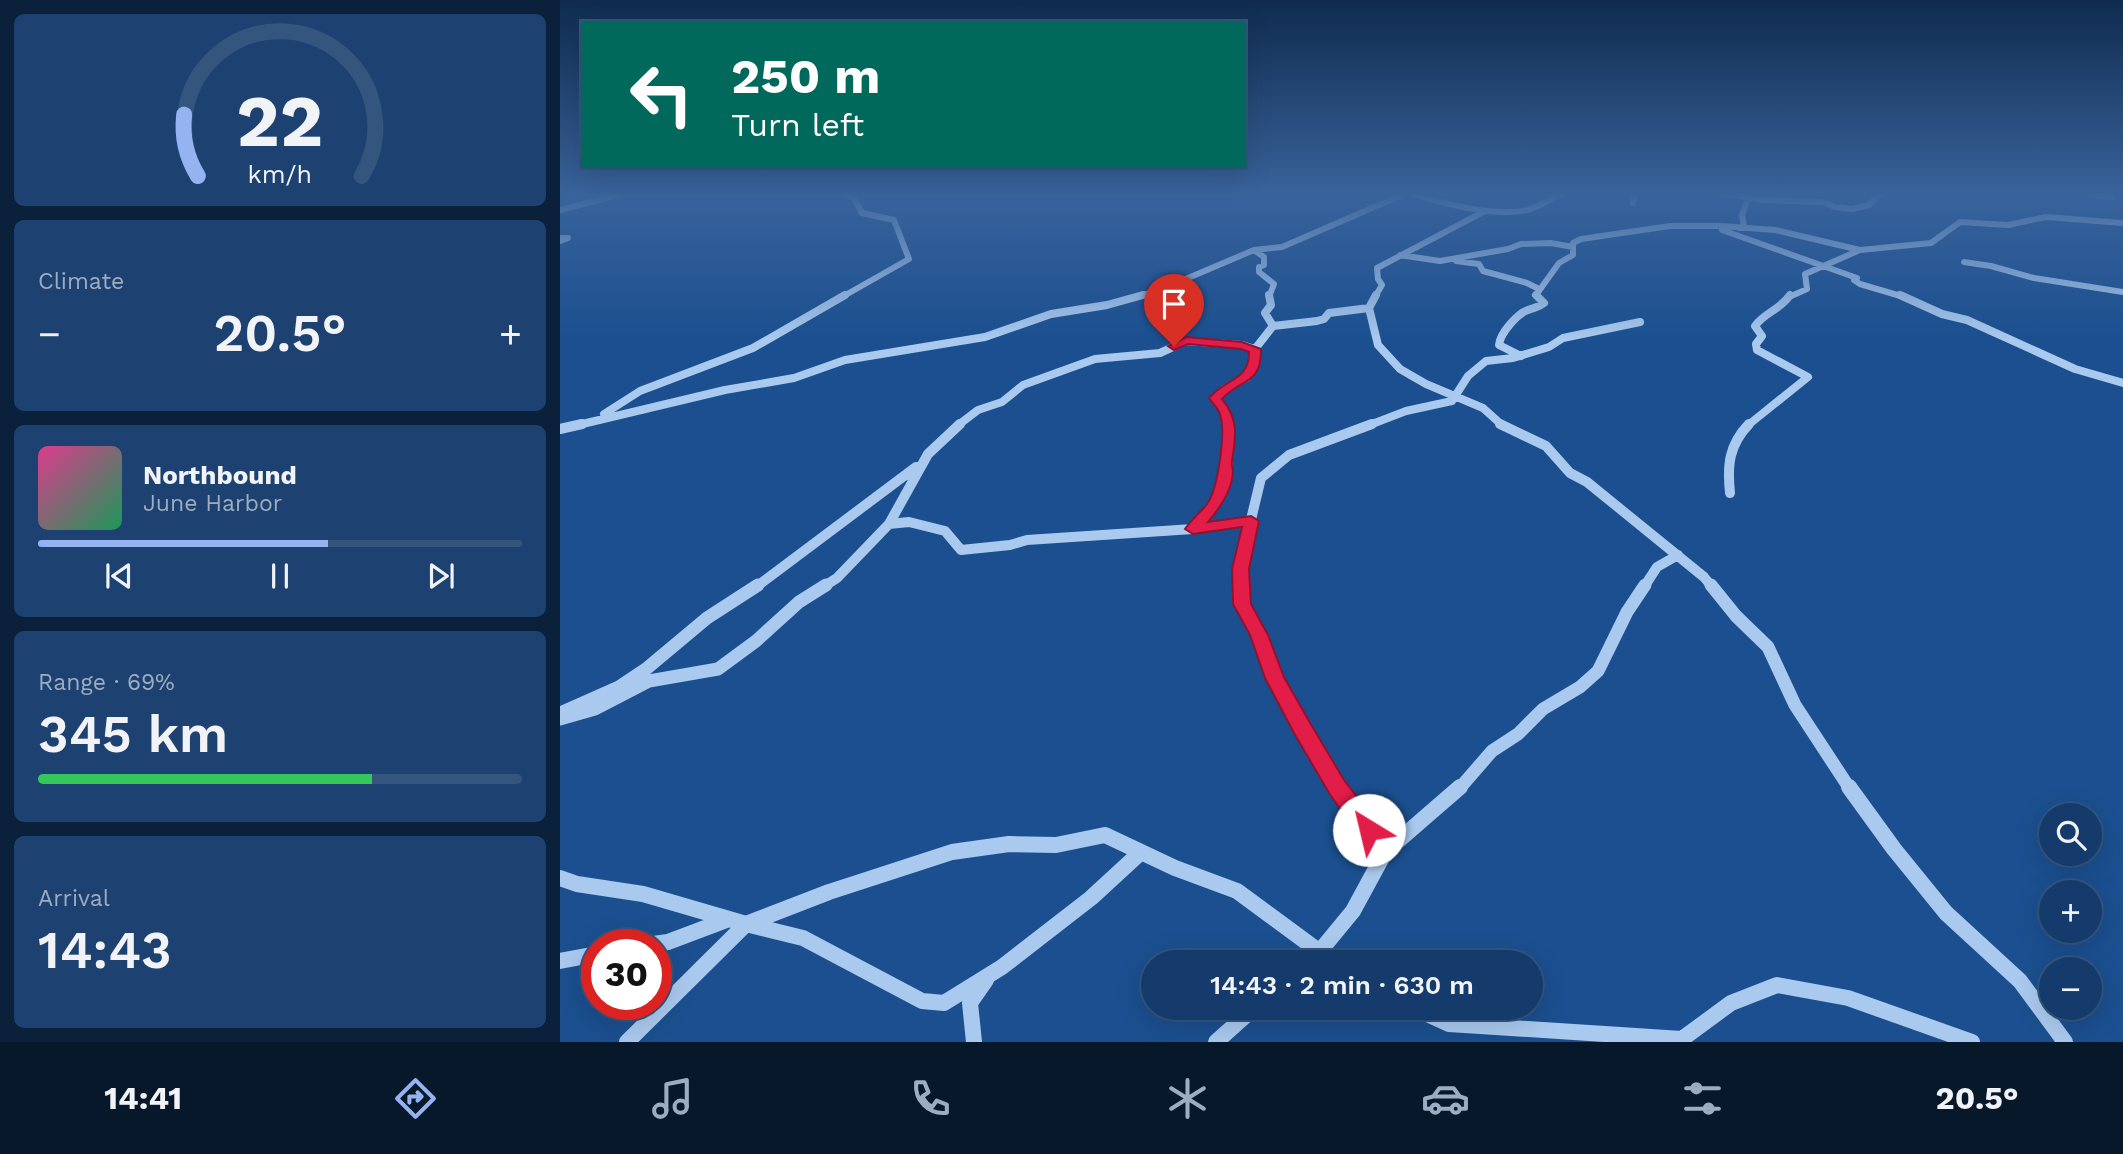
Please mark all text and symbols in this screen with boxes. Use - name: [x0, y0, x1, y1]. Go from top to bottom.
- text: 250 m: [731, 47, 880, 105]
- icon: left: [616, 49, 707, 140]
- text: 22: [237, 78, 323, 164]
- text: Turn left: [731, 106, 864, 144]
- text: km/h: [248, 160, 312, 189]
- text: Climate: [38, 268, 124, 295]
- pin: [1144, 274, 1204, 346]
- icon: arrive: [1155, 285, 1193, 323]
- text: 20.5°: [214, 303, 346, 364]
- text: −: [38, 312, 61, 356]
- text: +: [499, 312, 522, 356]
- text: Northbound: [143, 460, 297, 490]
- text: June Harbor: [143, 490, 282, 517]
- icon: previous: [100, 557, 138, 595]
- icon: pause: [261, 557, 299, 595]
- icon: next: [422, 557, 460, 595]
- text: Range · 69%: [38, 669, 175, 696]
- text: 345 km: [38, 704, 228, 765]
- position arrow: [1332, 793, 1406, 867]
- map controls: [2039, 803, 2102, 1020]
- button: search: [2039, 803, 2102, 866]
- button: +: [2039, 880, 2102, 943]
- text: Arrival: [38, 885, 110, 912]
- text: 14:43: [38, 920, 172, 981]
- speed limit sign: 30: [581, 929, 672, 1020]
- button: −: [2039, 957, 2102, 1020]
- text: 14:43 · 2 min · 630 m: [1210, 970, 1474, 1000]
- icon: directions: [391, 1074, 440, 1123]
- icon: music: [648, 1074, 697, 1123]
- icon: phone: [906, 1074, 955, 1123]
- icon: climate: [1163, 1074, 1212, 1123]
- icon: car: [1421, 1074, 1470, 1123]
- icon: filters: [1678, 1074, 1727, 1123]
- text: 14:41: [104, 1079, 182, 1117]
- text: 20.5°: [1936, 1079, 2019, 1117]

